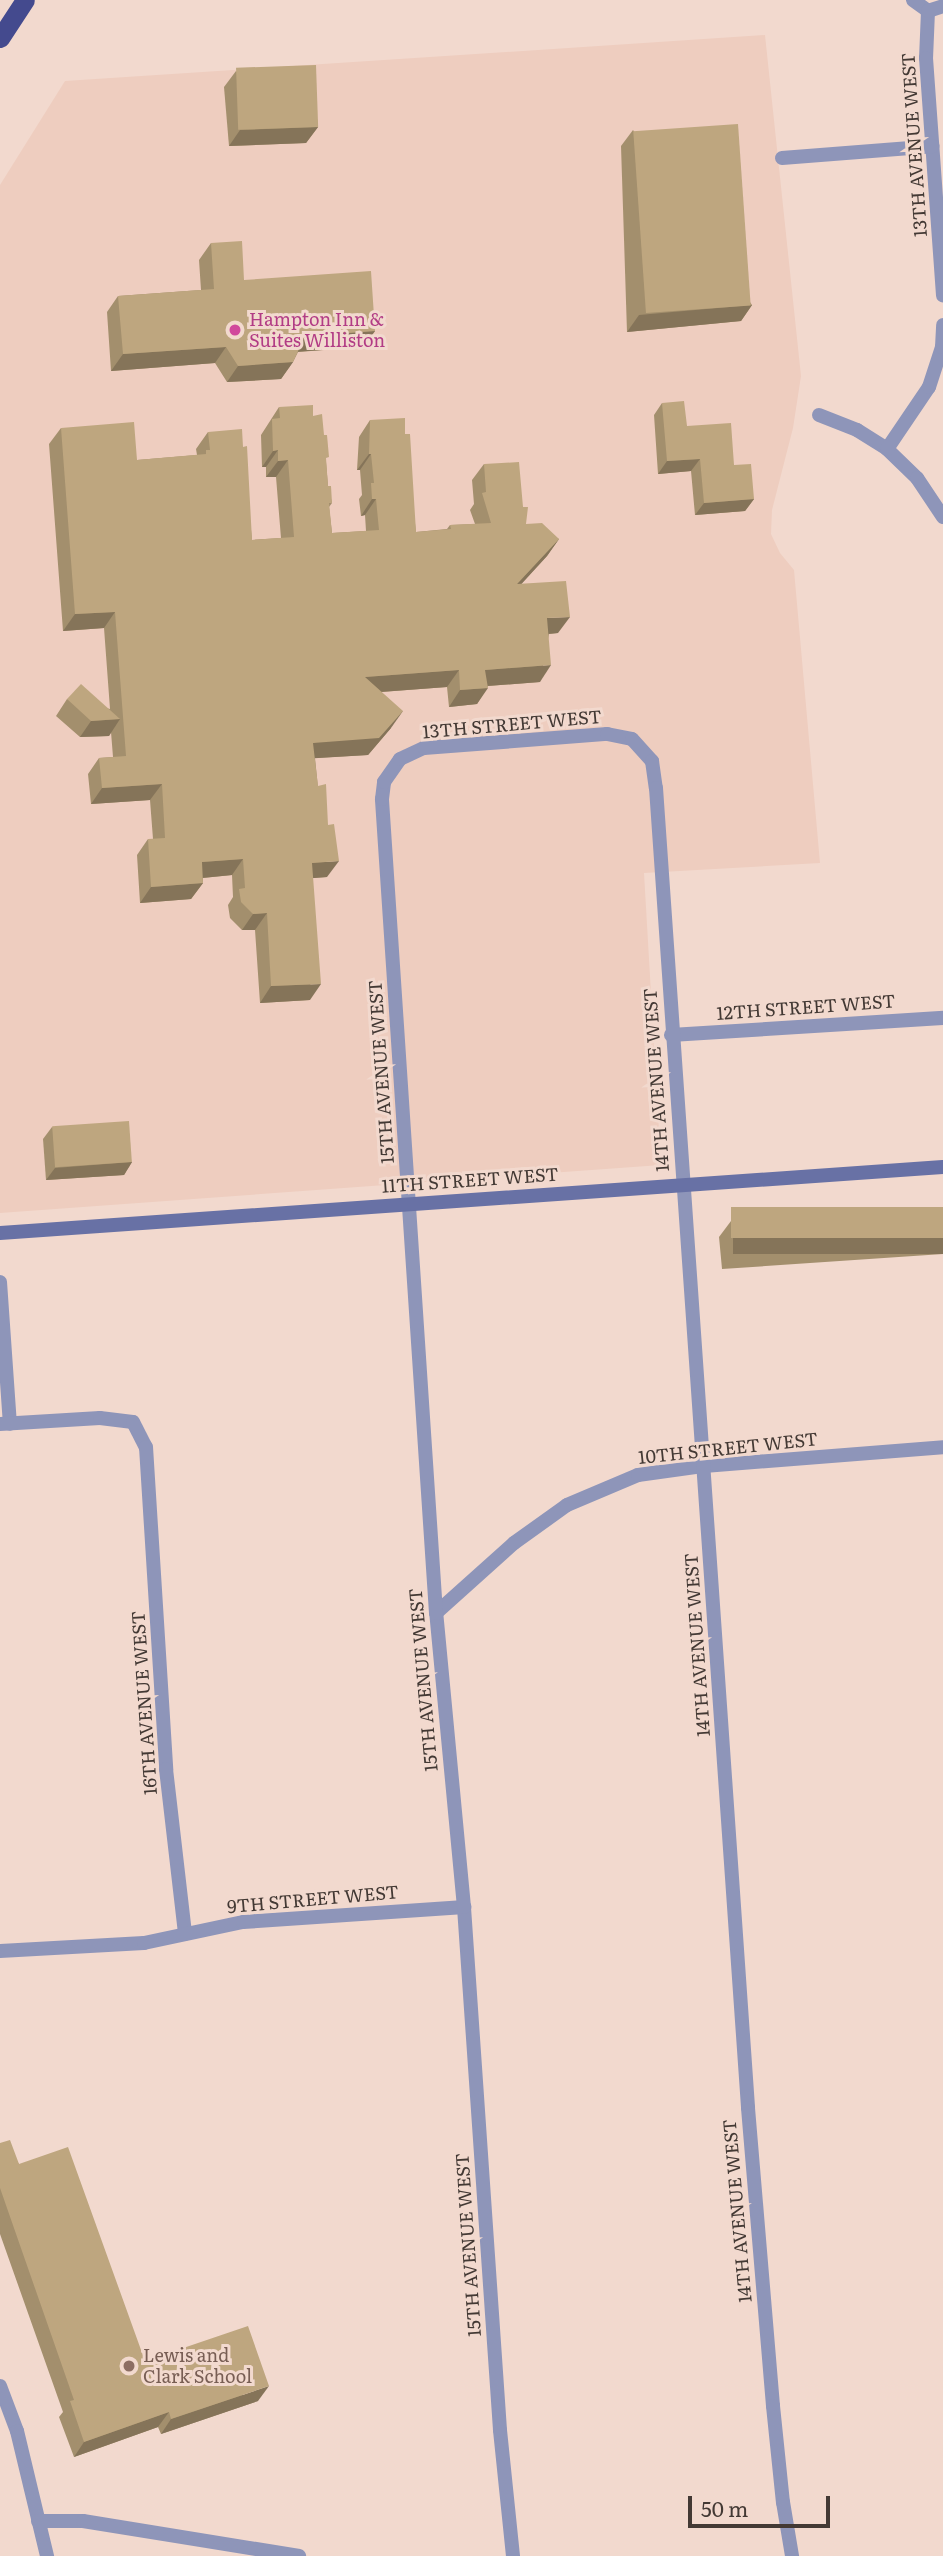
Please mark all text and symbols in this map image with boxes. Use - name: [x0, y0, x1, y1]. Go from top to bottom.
- street label: 13TH AVENUE WEST: [897, 52, 931, 238]
- place label: Hampton Inn & Suites Williston: [249, 309, 385, 352]
- marker: Hampton Inn & Suites Williston: [227, 322, 243, 338]
- street label: 13TH STREET WEST: [421, 705, 603, 743]
- street label: 15TH AVENUE WEST: [364, 979, 398, 1165]
- street label: 14TH AVENUE WEST: [639, 987, 673, 1173]
- street label: 12TH STREET WEST: [716, 990, 896, 1024]
- street label: 11TH STREET WEST: [381, 1163, 559, 1197]
- street label: 10TH STREET WEST: [637, 1428, 819, 1468]
- street label: 14TH AVENUE WEST: [680, 1552, 714, 1738]
- street label: 15TH AVENUE WEST: [404, 1587, 442, 1773]
- street label: 16TH AVENUE WEST: [127, 1610, 161, 1796]
- street label: 9TH STREET WEST: [226, 1881, 400, 1917]
- street label: 14TH AVENUE WEST: [718, 2118, 756, 2304]
- street label: 15TH AVENUE WEST: [451, 2152, 485, 2338]
- place label: Lewis and Clark School: [143, 2345, 252, 2388]
- marker: Lewis and Clark School: [121, 2358, 137, 2374]
- scale bar: [691, 2482, 833, 2526]
- text: 50 m: [701, 2492, 748, 2523]

